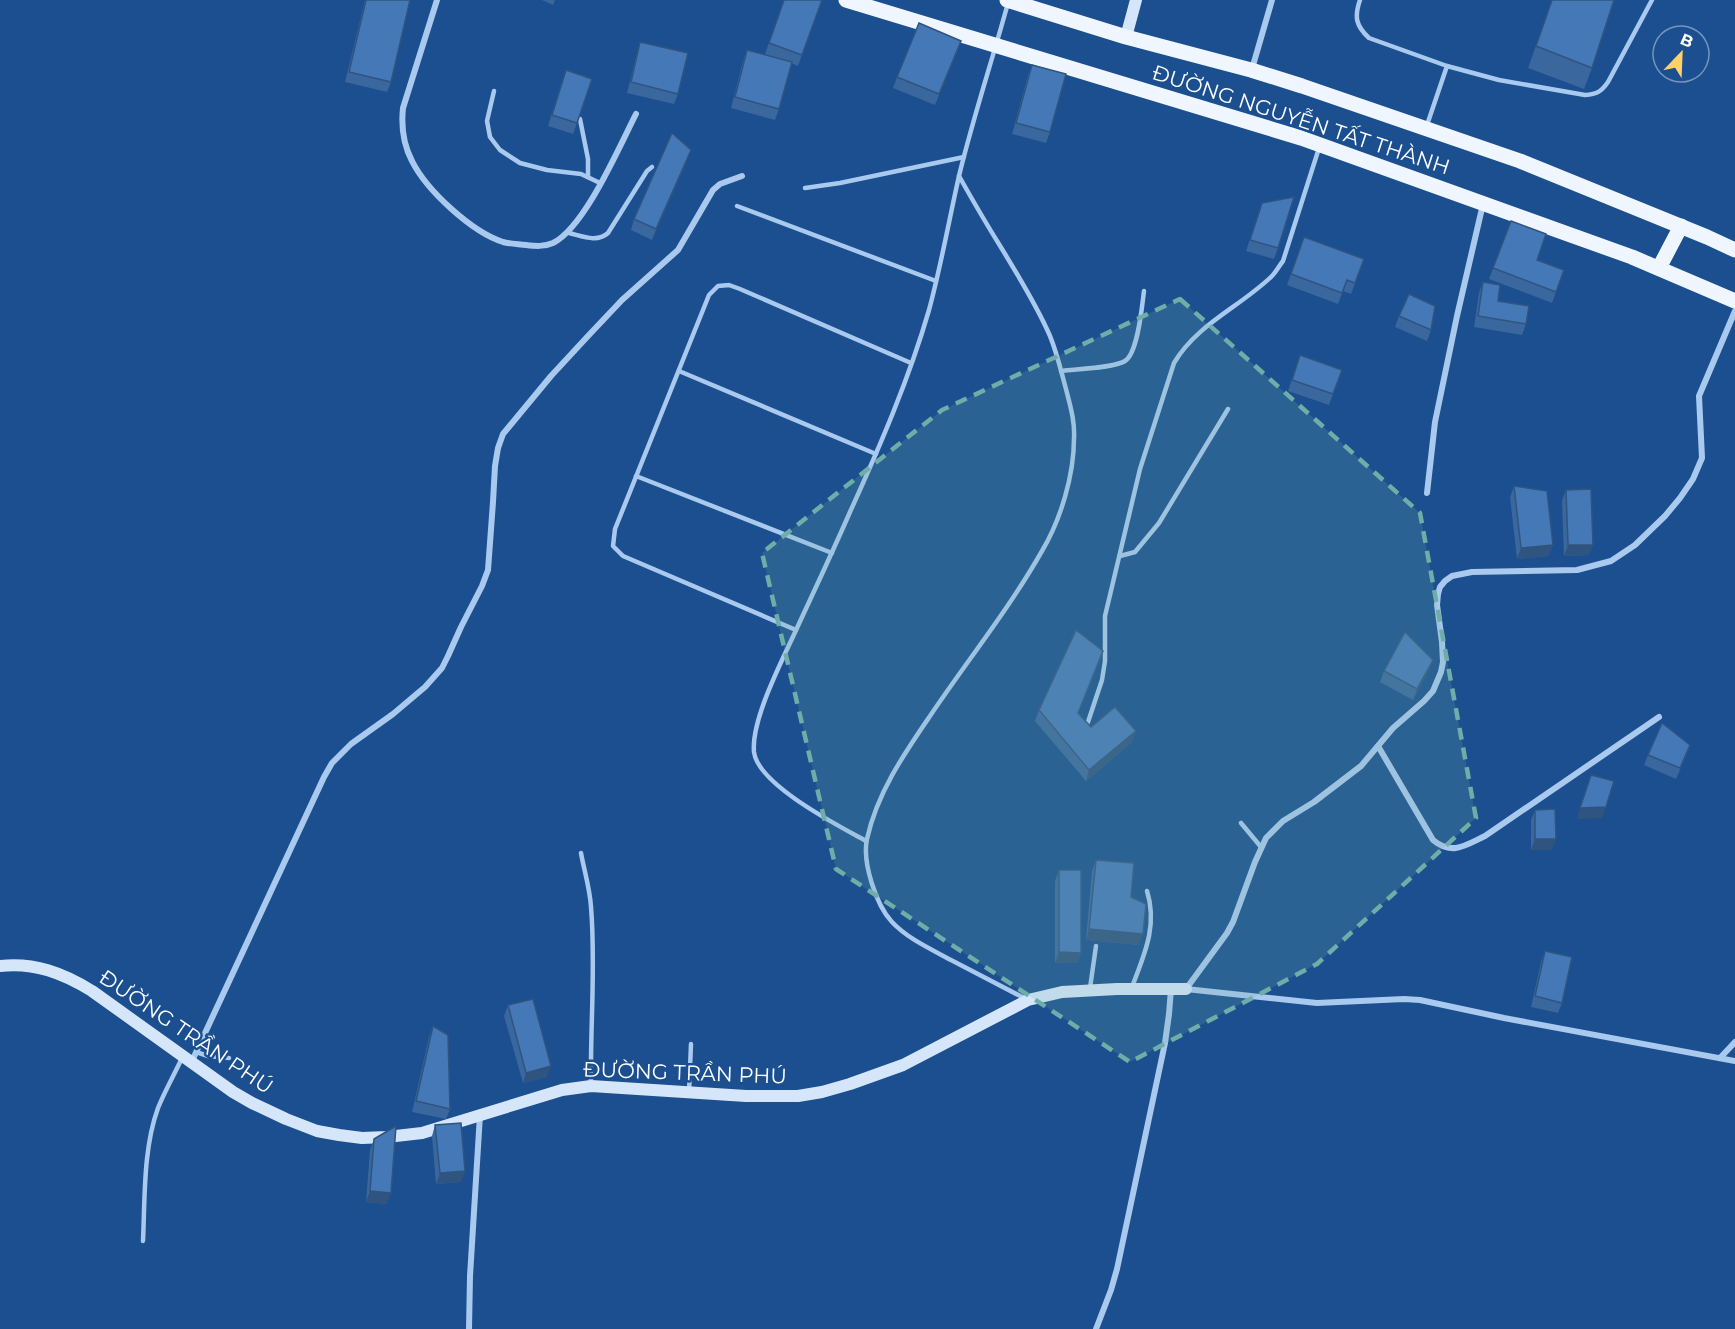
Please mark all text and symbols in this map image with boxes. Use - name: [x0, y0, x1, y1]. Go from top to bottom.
- north arrow: [1651, 24, 1711, 84]
- text: B: [1677, 30, 1696, 52]
- street label: ĐƯỜNG NGUYỄN TẤT THÀNH: [1149, 59, 1453, 180]
- street label: ĐƯỜNG TRẦN PHÚ: [95, 964, 278, 1099]
- street label: ĐƯỜNG TRẦN PHÚ: [583, 1056, 787, 1089]

